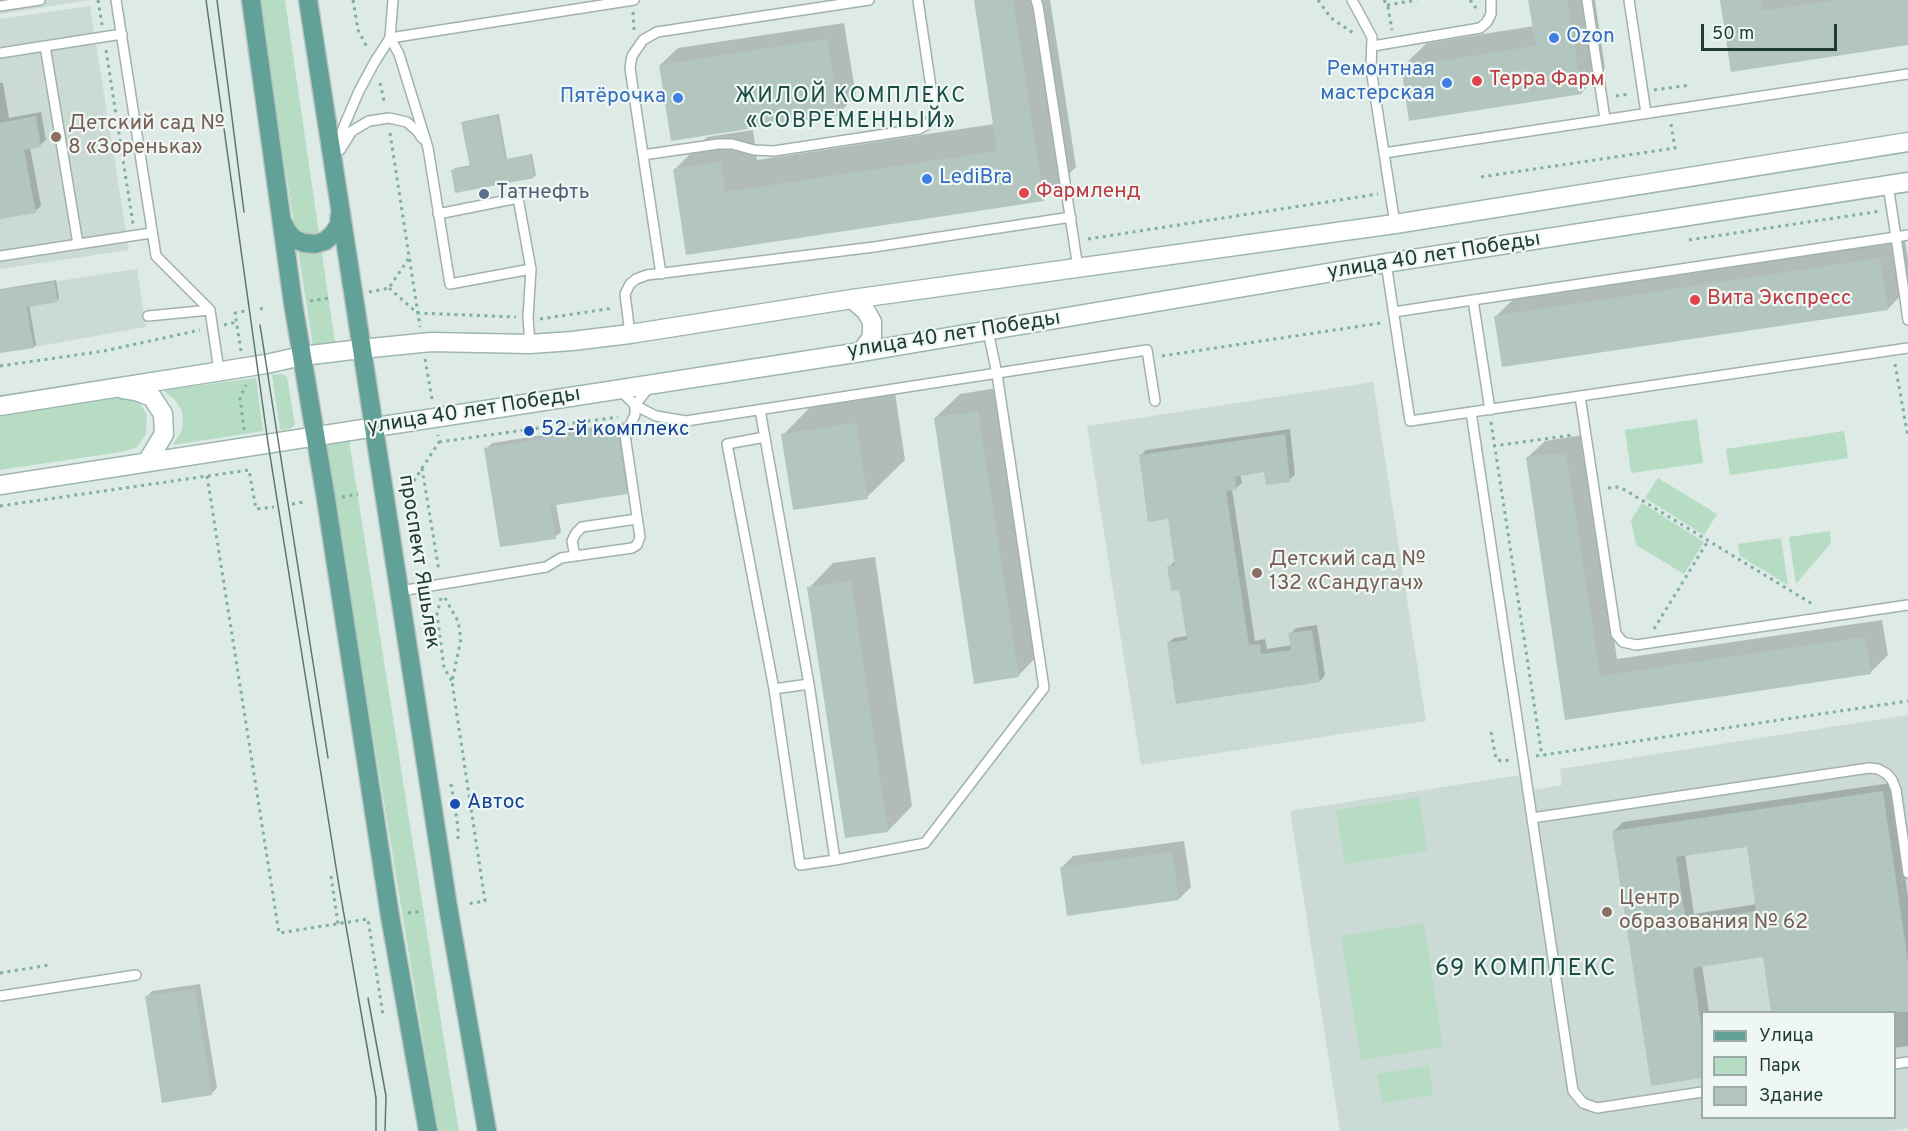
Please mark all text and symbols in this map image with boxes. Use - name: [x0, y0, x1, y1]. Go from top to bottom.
- scale bar: [1704, 12, 1840, 50]
- text: 50 m: [1712, 23, 1754, 46]
- place label: Ozon: [1566, 25, 1615, 51]
- marker: Ozon: [1547, 31, 1561, 45]
- place label: Ремонтная мастерская: [1320, 58, 1435, 108]
- place label: Терра Фарм: [1489, 68, 1604, 94]
- marker: Терра Фарм: [1470, 74, 1484, 88]
- marker: Ремонтная мастерская: [1440, 76, 1454, 90]
- place label: Пятёрочка: [560, 85, 666, 111]
- district label: ЖИЛОЙ КОМПЛЕКС «СОВРЕМЕННЫЙ»: [735, 85, 967, 136]
- marker: Пятёрочка: [671, 91, 685, 105]
- place label: Детский сад № 8 «Зоренька»: [68, 112, 225, 162]
- marker: Детский сад № 8 «Зоренька»: [49, 130, 63, 144]
- place label: LediBra: [939, 166, 1012, 192]
- marker: LediBra: [920, 172, 934, 186]
- place label: Фармленд: [1036, 180, 1141, 206]
- place label: Татнефть: [496, 181, 590, 207]
- marker: Фармленд: [1017, 186, 1031, 200]
- marker: Татнефть: [477, 187, 491, 201]
- street label: улица 40 лет Победы: [1326, 228, 1542, 286]
- place label: Вита Экспресс: [1707, 287, 1852, 313]
- marker: Вита Экспресс: [1688, 293, 1702, 307]
- street label: улица 40 лет Победы: [846, 307, 1062, 365]
- street label: улица 40 лет Победы: [366, 383, 582, 441]
- place label: 52-й комплекс: [541, 418, 689, 444]
- marker: 52-й комплекс: [522, 424, 536, 438]
- street label: проспект Яшьлек: [392, 473, 444, 651]
- place label: Детский сад № 132 «Сандугач»: [1269, 548, 1426, 598]
- marker: Детский сад № 132 «Сандугач»: [1250, 566, 1264, 580]
- place label: Автос: [467, 791, 525, 817]
- marker: Автос: [448, 797, 462, 811]
- place label: Центр образования № 62: [1619, 887, 1808, 937]
- marker: Центр образования № 62: [1600, 905, 1614, 919]
- district label: 69 КОМПЛЕКС: [1435, 956, 1617, 984]
- legend: [1701, 1011, 1896, 1119]
- text: Улица: [1759, 1025, 1813, 1048]
- text: Парк: [1759, 1055, 1801, 1078]
- text: Здание: [1759, 1085, 1823, 1108]

